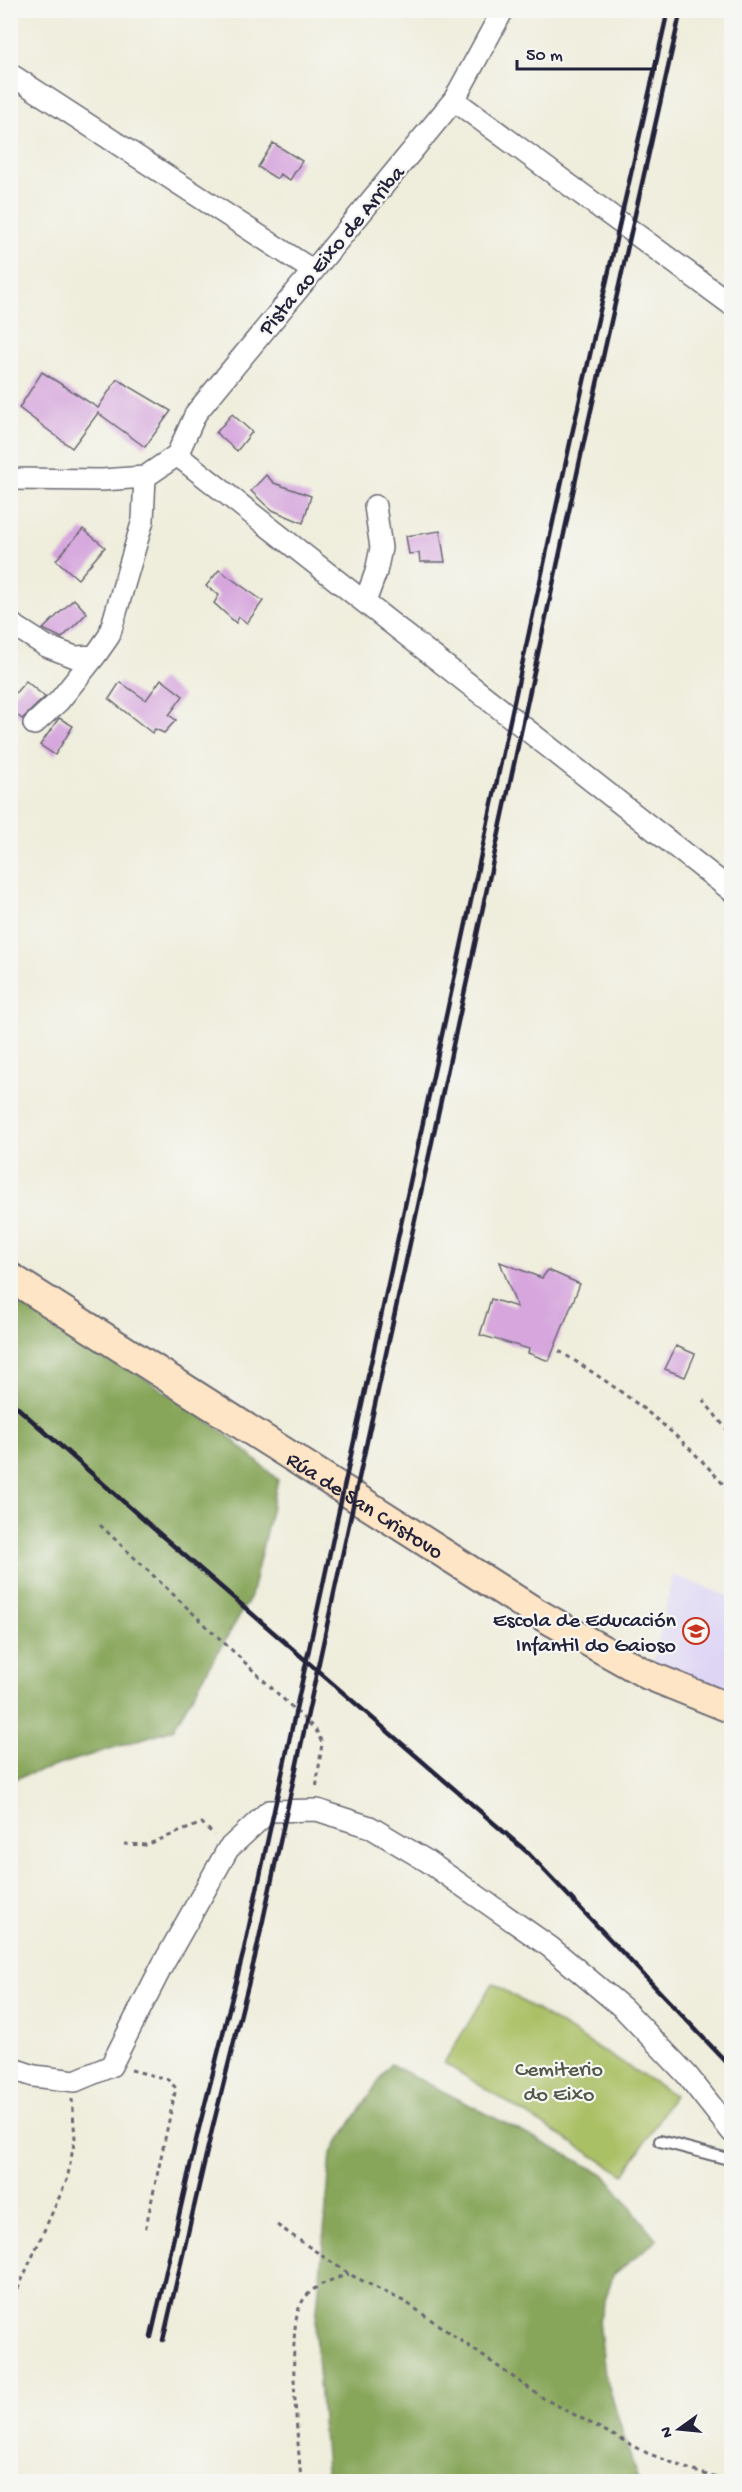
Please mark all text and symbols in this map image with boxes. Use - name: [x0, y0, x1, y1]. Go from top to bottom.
- scale bar: [517, 33, 655, 71]
- text: 50 m: [526, 46, 563, 67]
- street label: Pista ao Eixo de Arriba: [254, 161, 412, 342]
- street label: Rúa de San Cristovo: [280, 1448, 447, 1567]
- place label: Escola de Educación Infantil do Gaioso: [493, 1609, 677, 1660]
- school or university icon: Escola de Educación Infantil do Gaioso: [681, 1616, 711, 1646]
- park label: Cemiterio do Eixo: [515, 2058, 603, 2109]
- north arrow: [649, 2399, 709, 2459]
- text: N: [657, 2424, 678, 2439]

